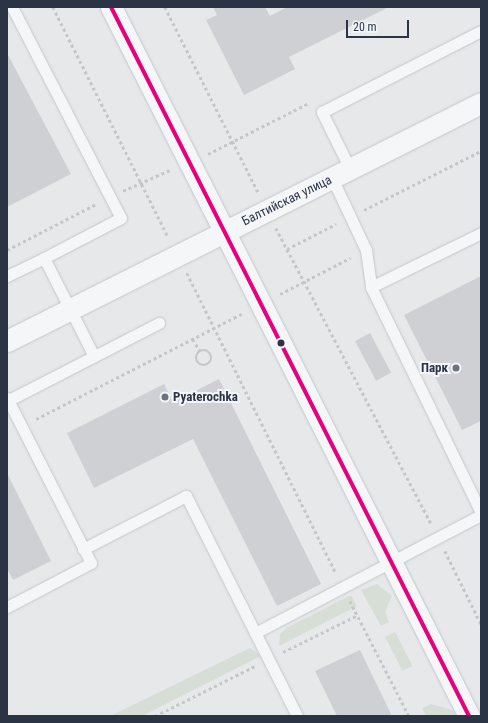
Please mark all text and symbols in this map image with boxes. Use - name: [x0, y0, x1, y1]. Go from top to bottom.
- scale bar: [348, 12, 411, 38]
- text: 20 m: [353, 20, 377, 34]
- street label: Балтийская улица: [240, 173, 334, 229]
- unlabelled marker: [276, 338, 286, 348]
- place label: Парк: [421, 360, 448, 376]
- marker: Парк: [451, 363, 461, 373]
- place label: Pyaterochka: [173, 389, 238, 405]
- marker: Pyaterochka: [160, 392, 170, 402]

